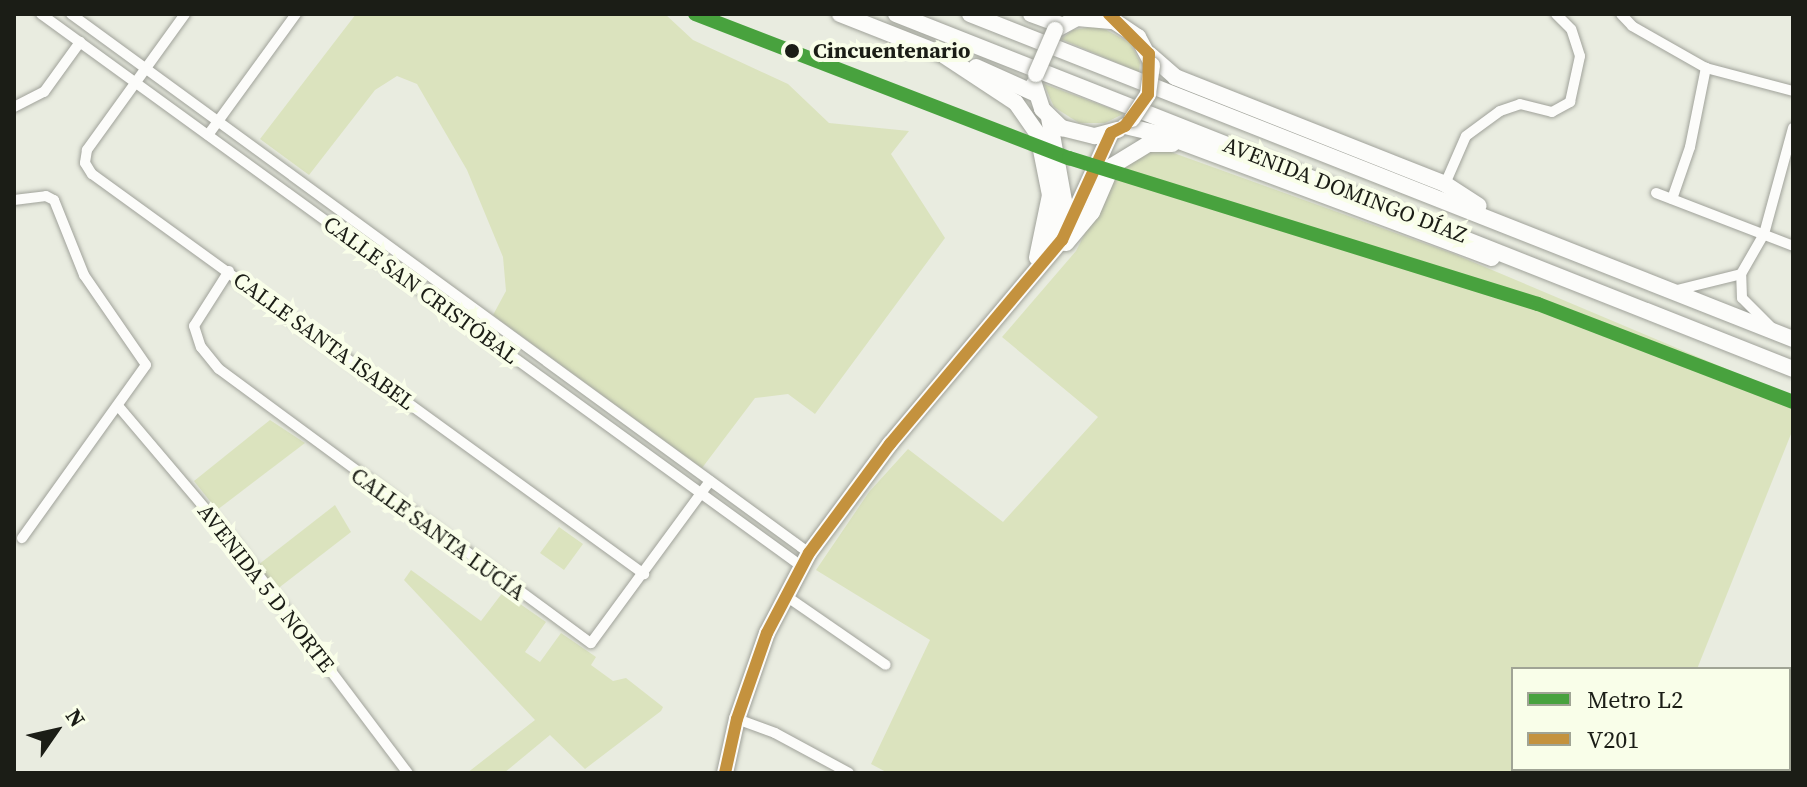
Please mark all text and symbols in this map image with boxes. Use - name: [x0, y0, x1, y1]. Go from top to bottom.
- marker: Cincuentenario: [778, 37, 806, 65]
- place label: Cincuentenario: [813, 38, 970, 64]
- street label: AVENIDA DOMINGO DÍAZ: [1220, 131, 1470, 249]
- street label: CALLE SAN CRISTÓBAL: [318, 210, 524, 370]
- street label: CALLE SANTA ISABEL: [228, 266, 420, 416]
- street label: CALLE SANTA LUCÍA: [346, 462, 530, 606]
- street label: AVENIDA 5 D NORTE: [192, 499, 340, 677]
- legend: [1511, 667, 1791, 771]
- text: Metro L2: [1587, 683, 1683, 716]
- north arrow: [16, 691, 96, 771]
- text: N: [59, 703, 93, 733]
- text: V201: [1587, 723, 1639, 756]

